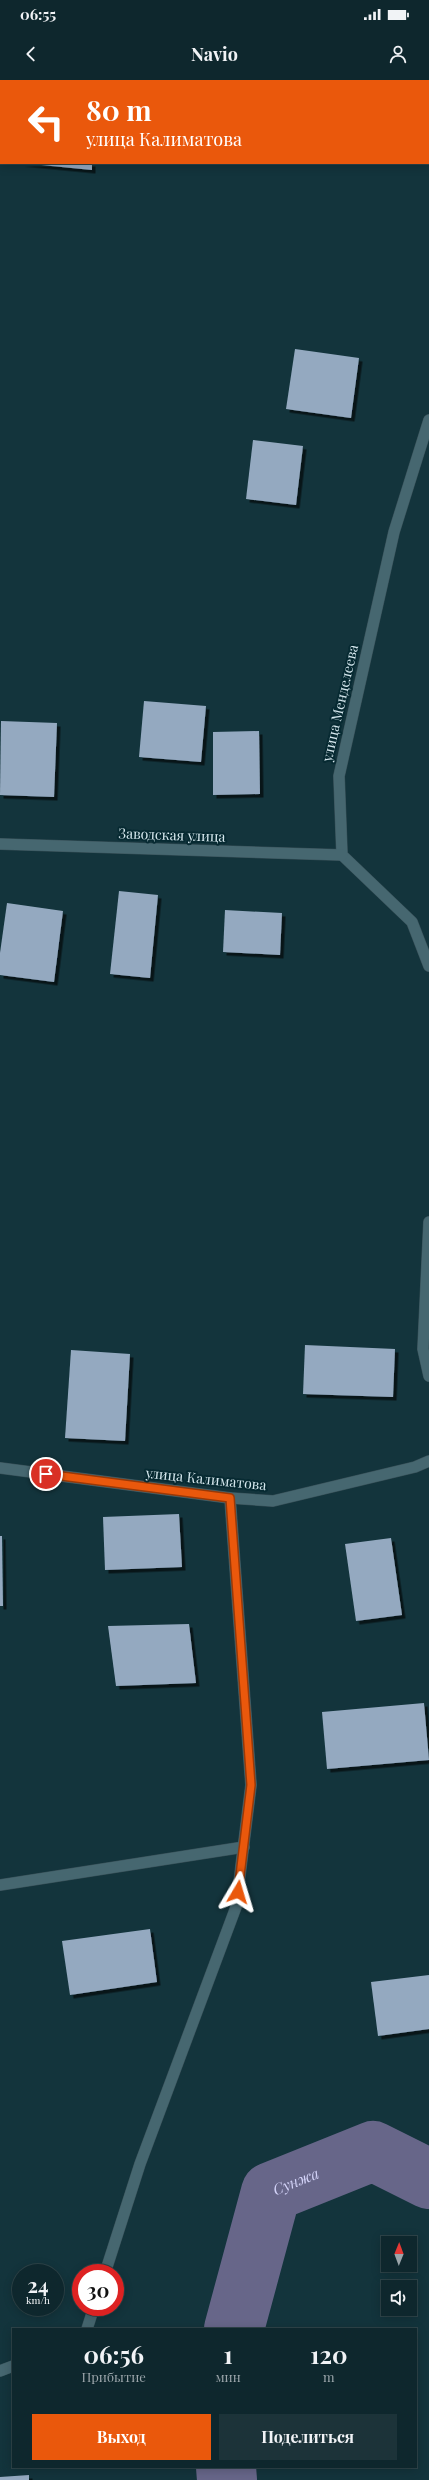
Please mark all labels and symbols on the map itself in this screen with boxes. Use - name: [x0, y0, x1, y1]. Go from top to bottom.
- street label: улица Менделеева: [317, 642, 362, 764]
- street label: Заводская улица: [118, 823, 226, 846]
- pin: [29, 1457, 63, 1491]
- street label: улица Калиматова: [144, 1463, 267, 1494]
- position arrow: [217, 1871, 259, 1913]
- water label: Сунжа: [270, 2163, 322, 2199]
- north arrow: [381, 2236, 417, 2272]
- speed limit sign: 30: [72, 2264, 124, 2316]

